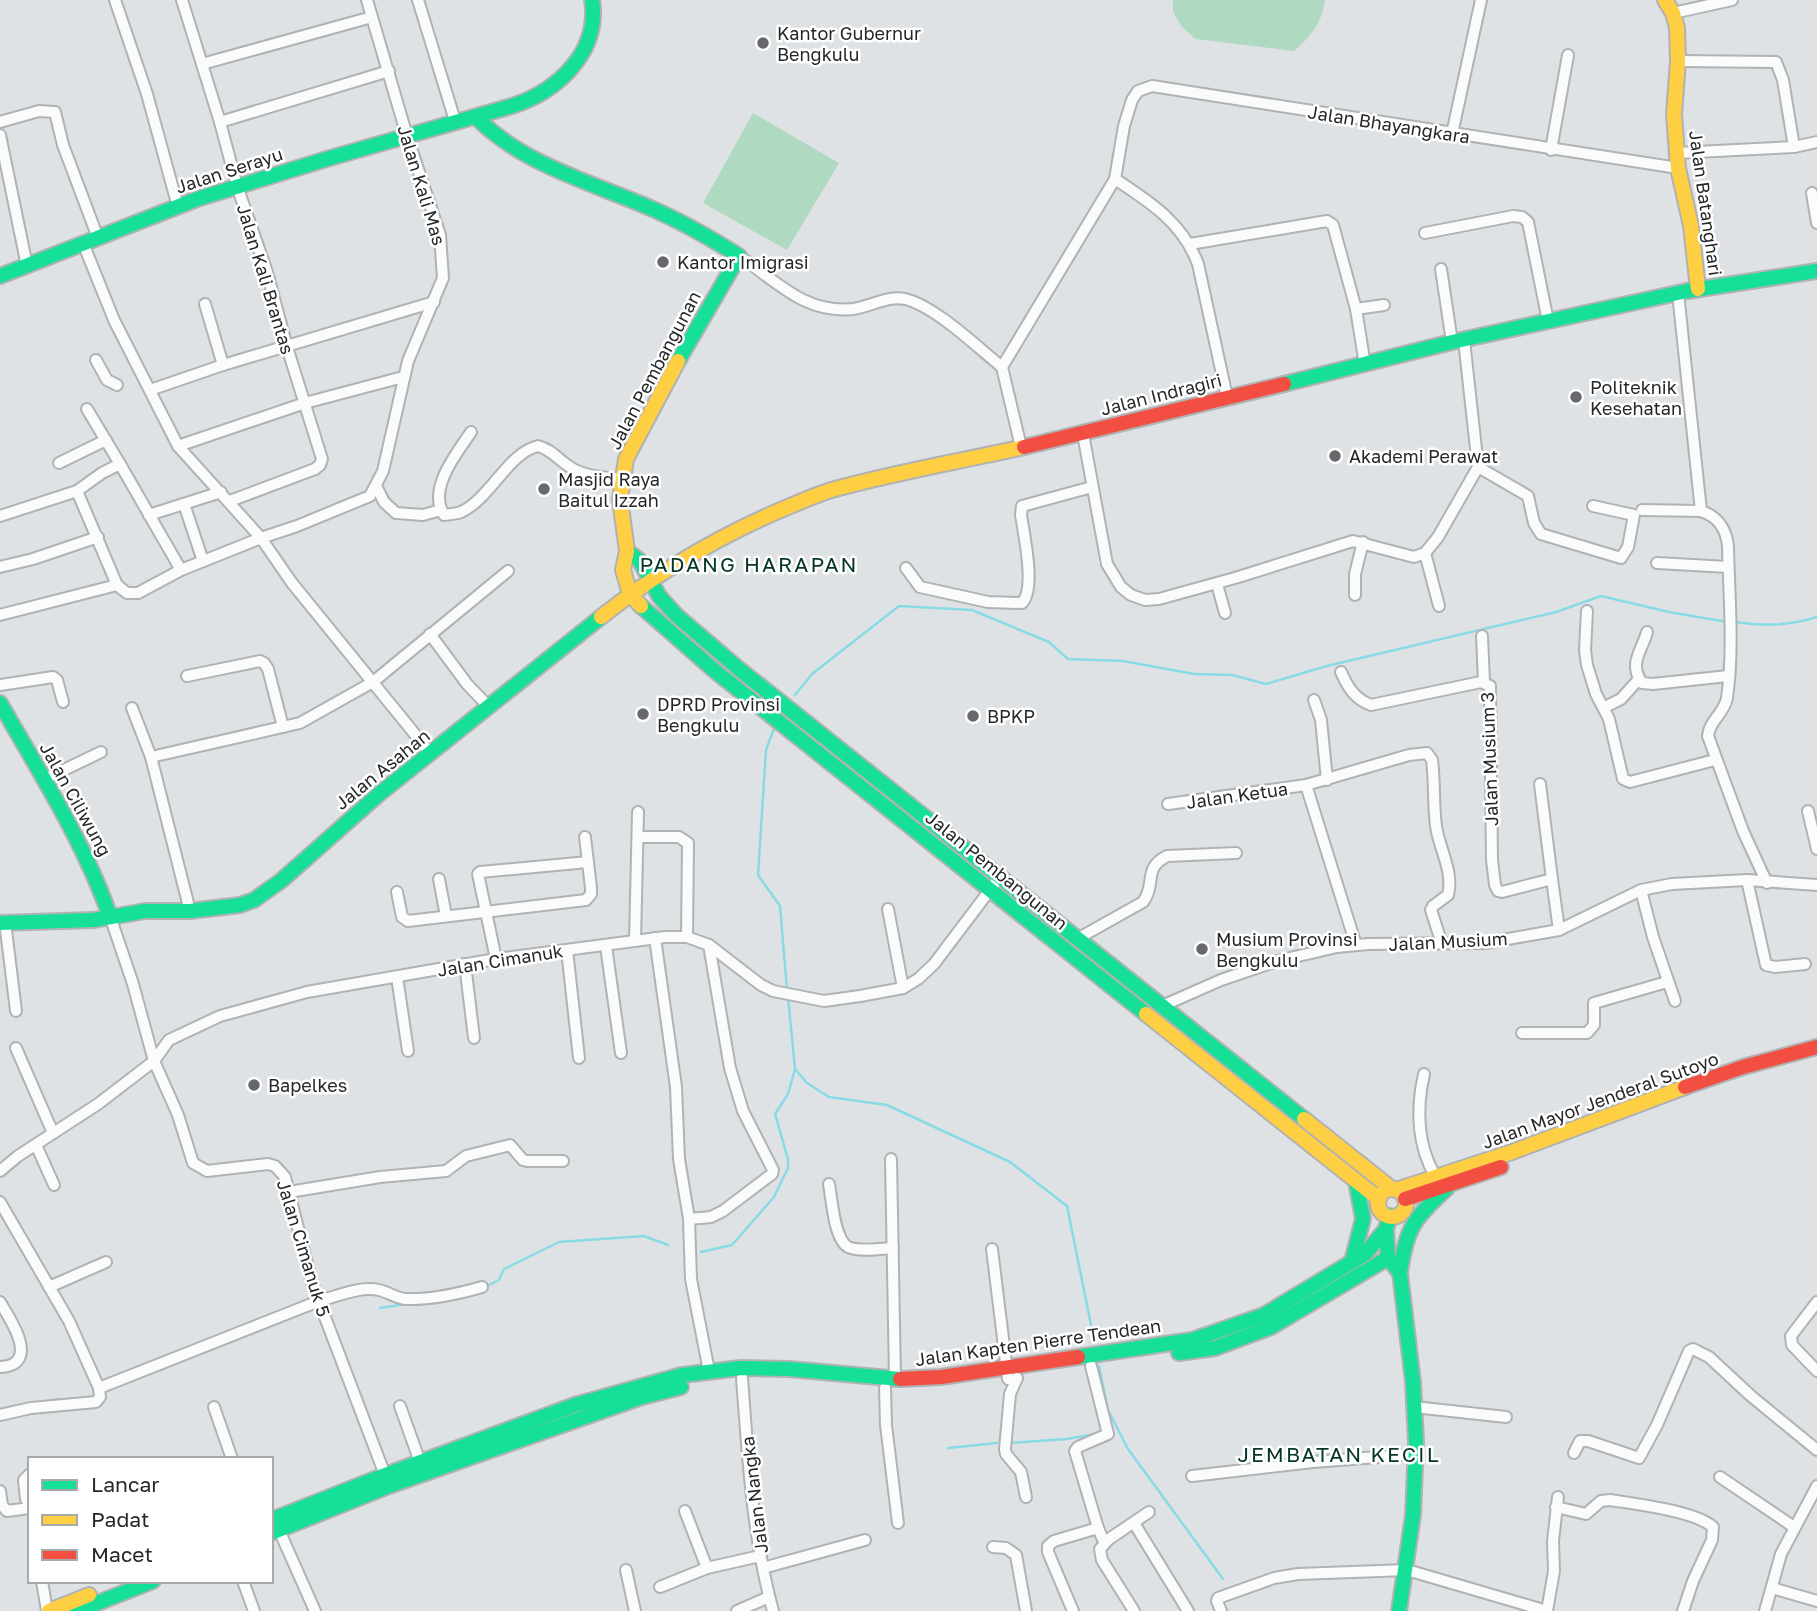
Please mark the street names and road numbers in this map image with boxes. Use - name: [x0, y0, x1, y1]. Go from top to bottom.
- street label: Jalan Bhayangkara: [1306, 100, 1472, 148]
- street label: Jalan Kali Mas: [393, 122, 451, 248]
- street label: Jalan Batanghari: [1685, 129, 1727, 277]
- street label: Jalan Serayu: [173, 142, 285, 198]
- street label: Jalan Kali Brantas: [233, 201, 299, 357]
- street label: Jalan Pembangunan: [603, 287, 705, 453]
- street label: Jalan Indragiri: [1098, 368, 1224, 420]
- street label: Jalan Musium 3: [1476, 692, 1502, 826]
- street label: Jalan Asahan: [330, 724, 434, 814]
- street label: Jalan Ciliwung: [36, 738, 116, 860]
- street label: Jalan Ketua: [1185, 777, 1289, 813]
- street label: Jalan Pembangunan: [922, 806, 1072, 934]
- street label: Jalan Musium: [1388, 927, 1508, 955]
- street label: Jalan Cimanuk: [436, 939, 564, 981]
- street label: Jalan Mayor Jenderal Sutoyo: [1479, 1047, 1721, 1153]
- street label: Jalan Cimanuk 5: [273, 1177, 335, 1319]
- street label: Jalan Kapten Pierre Tendean: [914, 1314, 1162, 1370]
- street label: Jalan Nangka: [736, 1435, 772, 1555]

